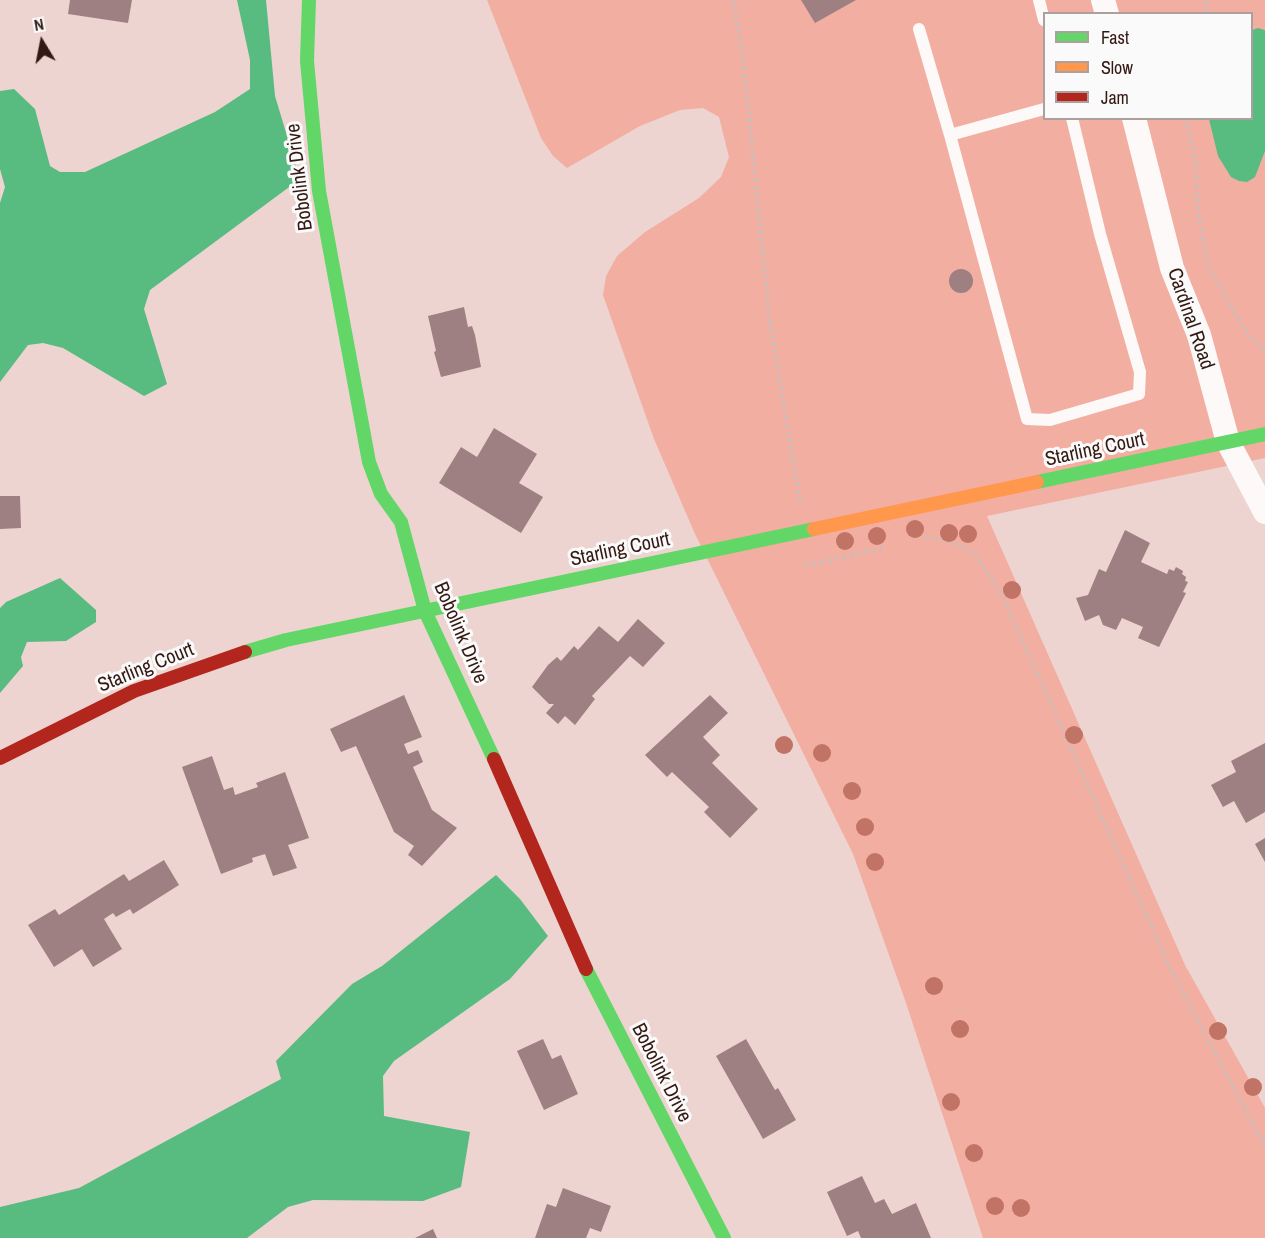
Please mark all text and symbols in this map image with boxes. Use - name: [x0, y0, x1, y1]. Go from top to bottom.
- north arrow: [12, 12, 72, 72]
- legend: [1043, 12, 1253, 120]
- text: N: [32, 13, 45, 36]
- text: Fast: [1101, 25, 1129, 50]
- text: Slow: [1101, 55, 1133, 80]
- text: Jam: [1101, 85, 1129, 110]
- street label: Bobolink Drive: [282, 122, 318, 232]
- street label: Cardinal Road: [1161, 265, 1219, 373]
- street label: Starling Court: [1043, 428, 1147, 472]
- street label: Starling Court: [568, 528, 672, 572]
- street label: Bobolink Drive: [428, 579, 492, 687]
- street label: Starling Court: [95, 638, 197, 698]
- street label: Bobolink Drive: [626, 1020, 696, 1126]

